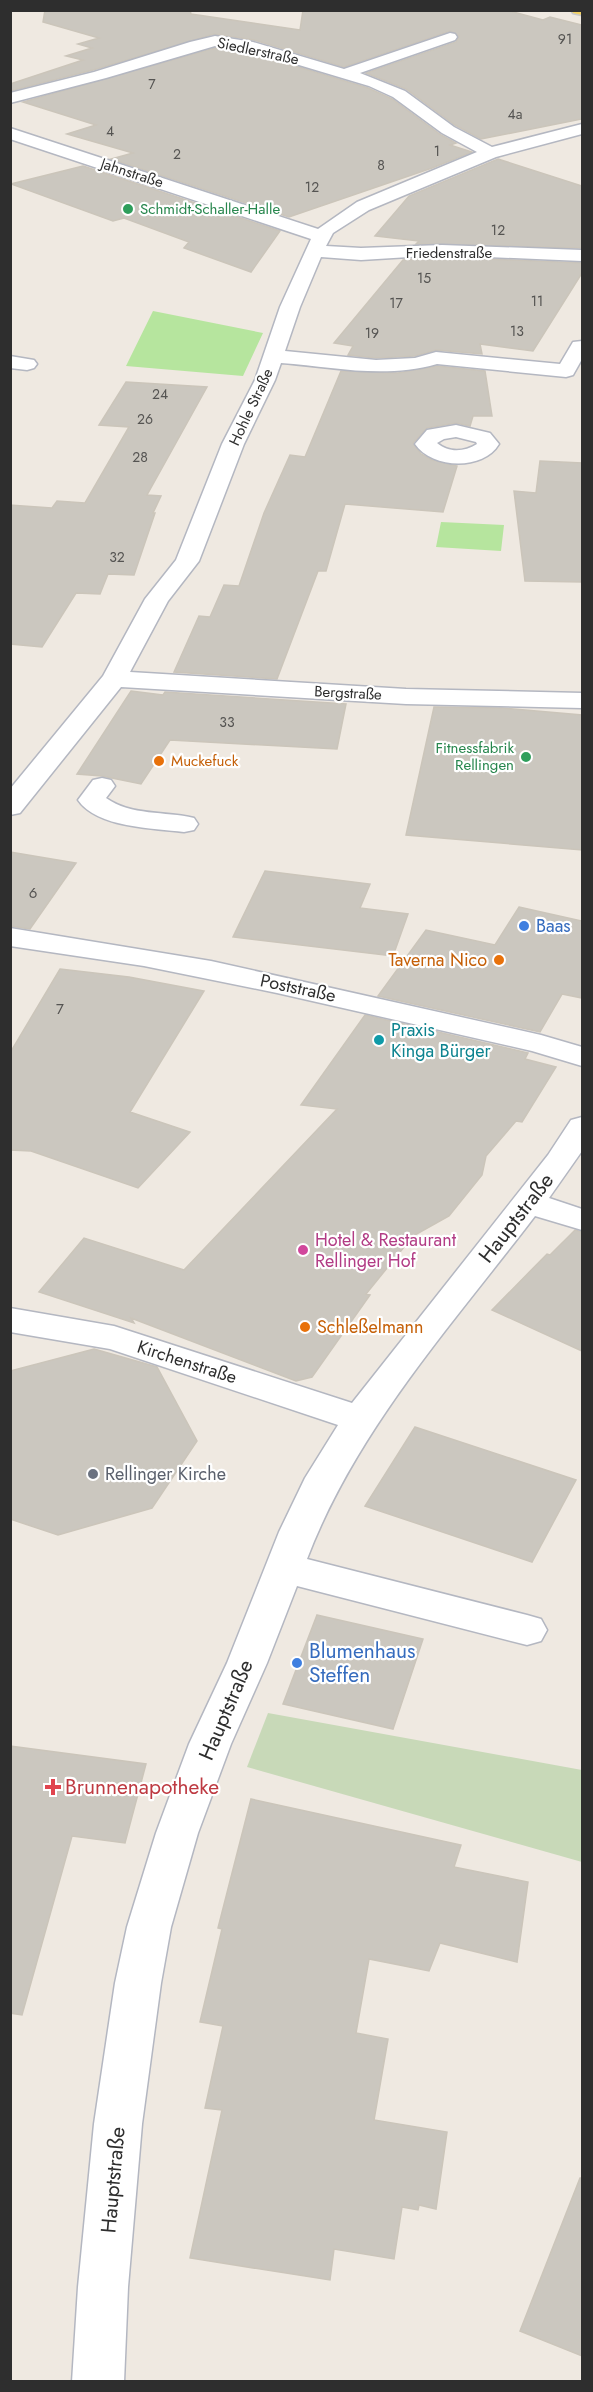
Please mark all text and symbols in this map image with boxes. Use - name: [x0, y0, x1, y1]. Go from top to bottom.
- house number: 91: [558, 29, 572, 49]
- street label: Siedlerstraße: [215, 32, 301, 70]
- house number: 7: [148, 74, 156, 94]
- house number: 4a: [508, 104, 522, 124]
- house number: 4: [106, 121, 114, 141]
- house number: 1: [434, 141, 440, 161]
- house number: 2: [173, 144, 181, 164]
- street label: Jahnstraße: [96, 152, 166, 194]
- house number: 8: [377, 155, 385, 175]
- house number: 12: [305, 177, 319, 197]
- place label: Schmidt-Schaller-Halle: [140, 198, 280, 220]
- marker: Schmidt-Schaller-Halle: [121, 202, 135, 216]
- house number: 12: [491, 220, 505, 240]
- street label: Friedenstraße: [406, 242, 492, 264]
- house number: 15: [417, 268, 431, 288]
- house number: 11: [531, 291, 543, 311]
- house number: 17: [389, 293, 403, 313]
- house number: 13: [510, 321, 524, 341]
- house number: 19: [365, 323, 379, 343]
- street label: Hohle Straße: [224, 365, 279, 449]
- house number: 24: [152, 384, 168, 404]
- house number: 26: [137, 409, 153, 429]
- house number: 28: [132, 447, 148, 467]
- house number: 32: [109, 547, 125, 567]
- street label: Bergstraße: [314, 680, 383, 706]
- house number: 33: [219, 712, 235, 732]
- place label: Fitnessfabrik Rellingen: [436, 737, 514, 776]
- place label: Muckefuck: [171, 750, 239, 772]
- marker: Fitnessfabrik Rellingen: [519, 750, 533, 764]
- marker: Muckefuck: [152, 754, 166, 768]
- house number: 6: [29, 882, 37, 904]
- place label: Baas: [536, 913, 571, 939]
- marker: Baas: [517, 919, 531, 933]
- place label: Taverna Nico: [388, 947, 487, 973]
- marker: Taverna Nico: [492, 953, 506, 967]
- street label: Poststraße: [258, 967, 338, 1009]
- house number: 7: [56, 998, 64, 1020]
- place label: Praxis Kinga Bürger: [391, 1017, 492, 1064]
- marker: Praxis Kinga Bürger: [372, 1033, 386, 1047]
- street label: Hauptstraße: [471, 1167, 561, 1269]
- place label: Hotel & Restaurant Rellinger Hof: [315, 1227, 457, 1274]
- marker: Hotel & Restaurant Rellinger Hof: [296, 1243, 310, 1257]
- place label: Schleßelmann: [317, 1314, 424, 1340]
- marker: Schleßelmann: [298, 1320, 312, 1334]
- street label: Kirchenstraße: [134, 1334, 240, 1390]
- place label: Rellinger Kirche: [105, 1461, 226, 1487]
- marker: Rellinger Kirche: [86, 1467, 100, 1481]
- place label: Blumenhaus Steffen: [309, 1636, 415, 1690]
- street label: Hauptstraße: [191, 1655, 261, 1765]
- marker: Blumenhaus Steffen: [290, 1656, 304, 1670]
- place label: Brunnenapotheke: [65, 1772, 219, 1802]
- marker: Brunnenapotheke: [46, 1780, 60, 1794]
- street label: Hauptstraße: [93, 2125, 133, 2234]

